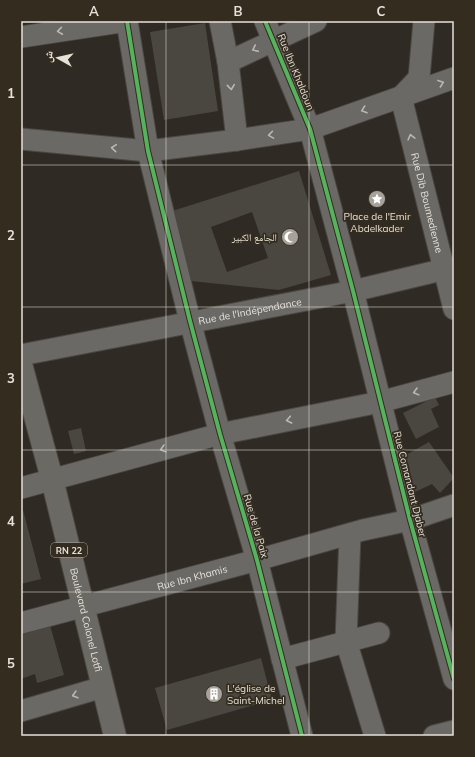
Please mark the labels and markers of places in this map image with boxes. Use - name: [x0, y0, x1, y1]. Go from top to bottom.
- place icon: Place de l'Emir Abdelkader: [367, 189, 387, 209]
- place label: Place de l'Emir Abdelkader: [343, 210, 411, 235]
- mosque icon: الجامع الكبير: [280, 227, 300, 247]
- place label: الجامع الكبير: [231, 231, 277, 244]
- place label: L'église de Saint-Michel: [227, 682, 285, 707]
- building icon: L'église de Saint-Michel: [204, 684, 224, 704]

